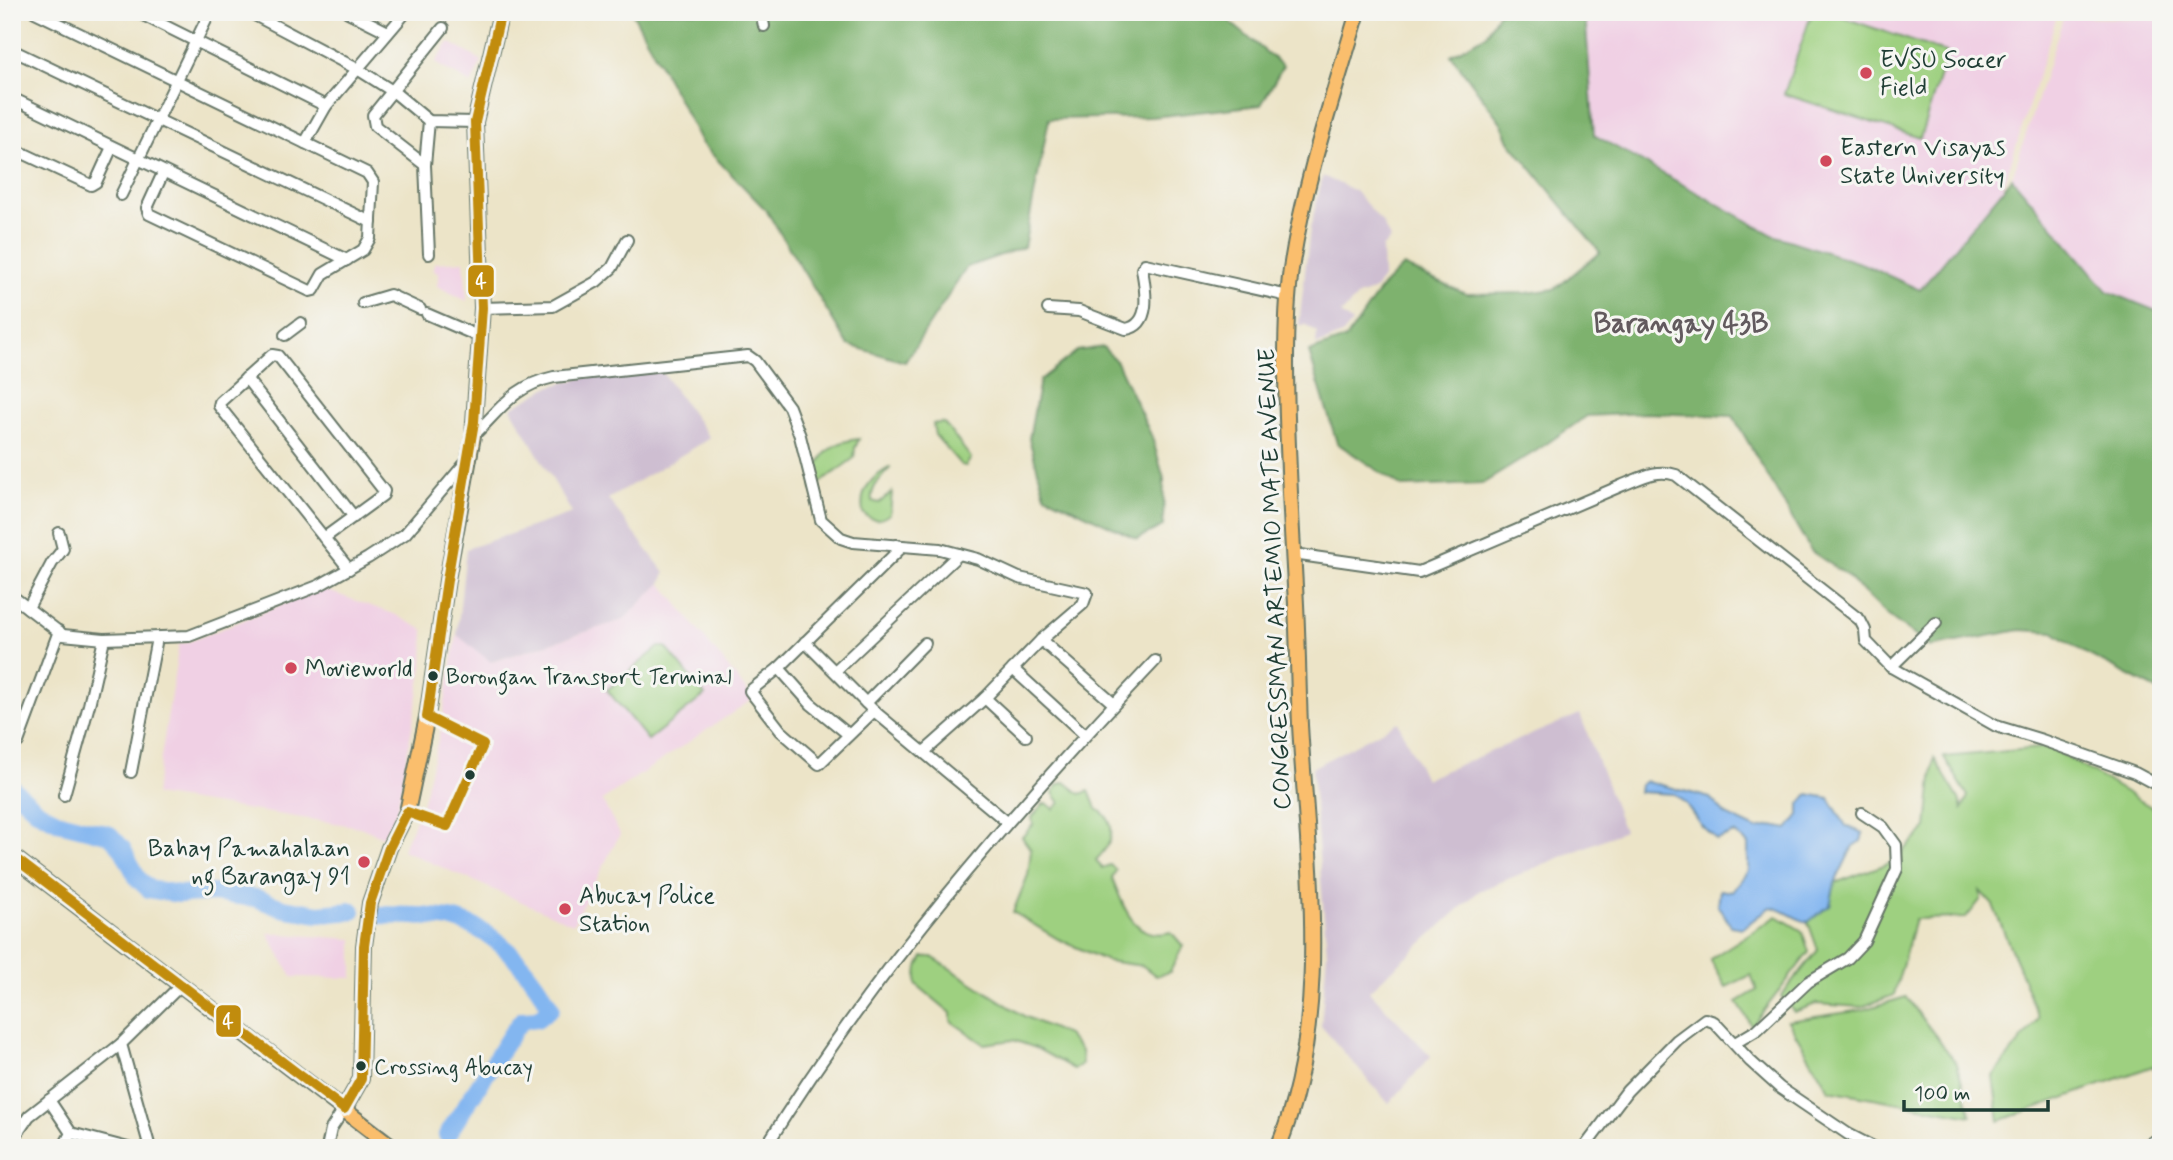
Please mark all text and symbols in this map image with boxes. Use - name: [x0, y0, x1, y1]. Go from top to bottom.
- place label: EVSU Soccer Field: [1880, 45, 2007, 104]
- marker: EVSU Soccer Field: [1858, 65, 1874, 81]
- place label: Eastern Visayas State University: [1840, 133, 2006, 192]
- marker: Eastern Visayas State University: [1818, 153, 1834, 169]
- line badge: 4: [467, 264, 495, 298]
- text: 4: [475, 270, 487, 295]
- district label: Barangay 43B: [1593, 306, 1769, 344]
- street label: CONGRESSMAN ARTEMIO MATE AVENUE: [1252, 347, 1299, 811]
- place label: Movieworld: [305, 654, 413, 685]
- marker: Movieworld: [283, 660, 299, 676]
- place label: Borongan Transport Terminal: [446, 664, 732, 695]
- marker: Borongan Transport Terminal: [426, 669, 440, 683]
- unlabelled marker: [463, 768, 477, 782]
- place label: Bahay Pamahalaan ng Barangay 91: [148, 834, 350, 896]
- marker: Bahay Pamahalaan ng Barangay 91: [356, 854, 372, 870]
- place label: Abucay Police Station: [579, 881, 715, 940]
- marker: Abucay Police Station: [557, 901, 573, 917]
- line badge: 4: [215, 1004, 242, 1038]
- text: 4: [222, 1010, 234, 1035]
- place label: Crossing Abucay: [374, 1054, 533, 1083]
- marker: Crossing Abucay: [354, 1059, 368, 1073]
- scale bar: [1904, 1069, 2047, 1113]
- text: 100 m: [1914, 1080, 1970, 1108]

